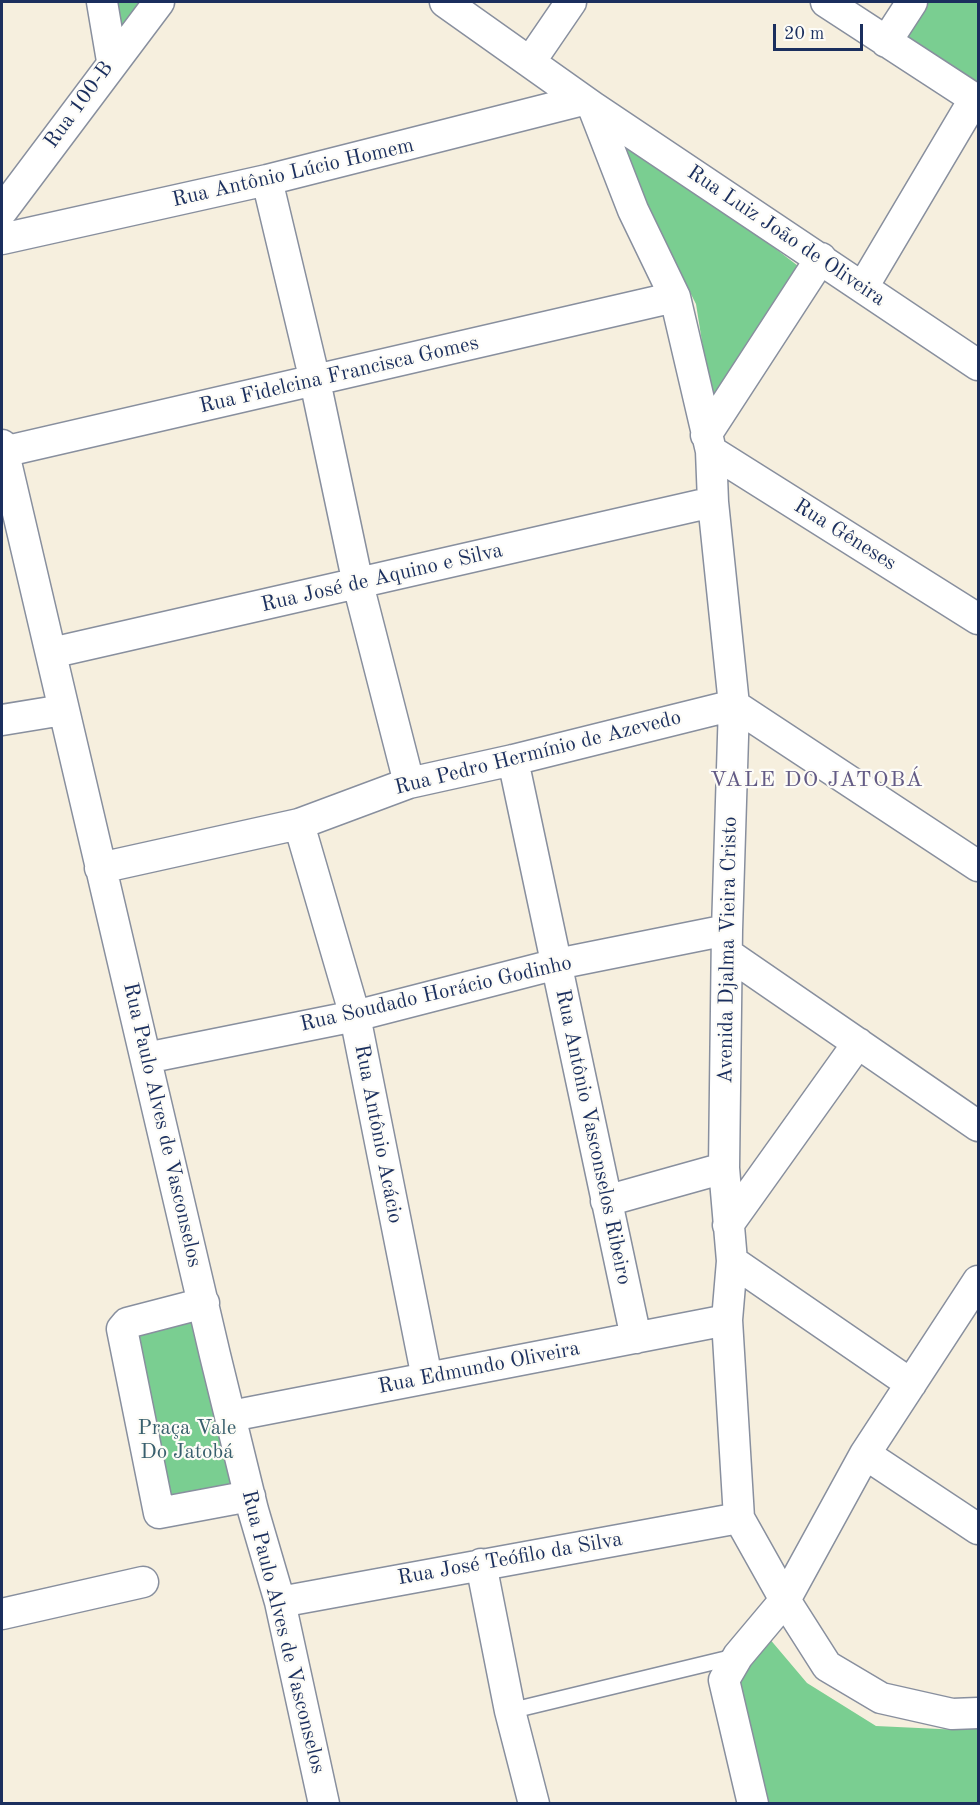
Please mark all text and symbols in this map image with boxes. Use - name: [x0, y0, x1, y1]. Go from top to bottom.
- scale bar: [776, 12, 866, 50]
- text: 20 m: [784, 25, 824, 43]
- street label: Rua 100-B: [39, 57, 119, 153]
- street label: Rua Antônio Lúcio Homem: [170, 133, 416, 213]
- street label: Rua Luiz João de Oliveira: [682, 160, 890, 312]
- street label: Rua Fidelcina Francisca Gomes: [197, 331, 481, 419]
- street label: Rua Gêneses: [789, 494, 901, 576]
- street label: Rua José de Aquino e Silva: [259, 538, 505, 618]
- street label: Rua Pedro Hermínio de Azevedo: [392, 705, 684, 801]
- district label: VALE DO JATOBÁ: [710, 767, 924, 793]
- street label: Avenida Djalma Vieira Cristo: [713, 816, 743, 1084]
- street label: Rua Soudado Horácio Godinho: [298, 950, 574, 1038]
- street label: Rua Paulo Alves de Vasconselos: [117, 980, 207, 1270]
- street label: Rua Antônio Vasconselos Ribeiro: [549, 987, 637, 1287]
- street label: Rua Antônio Acácio: [348, 1042, 408, 1226]
- street label: Rua Edmundo Oliveira: [376, 1336, 582, 1400]
- park label: Praça Vale Do Jatobá: [138, 1415, 236, 1465]
- street label: Rua Paulo Alves de Vasconselos: [236, 1488, 330, 1776]
- street label: Rua José Teófilo da Silva: [396, 1527, 624, 1591]

